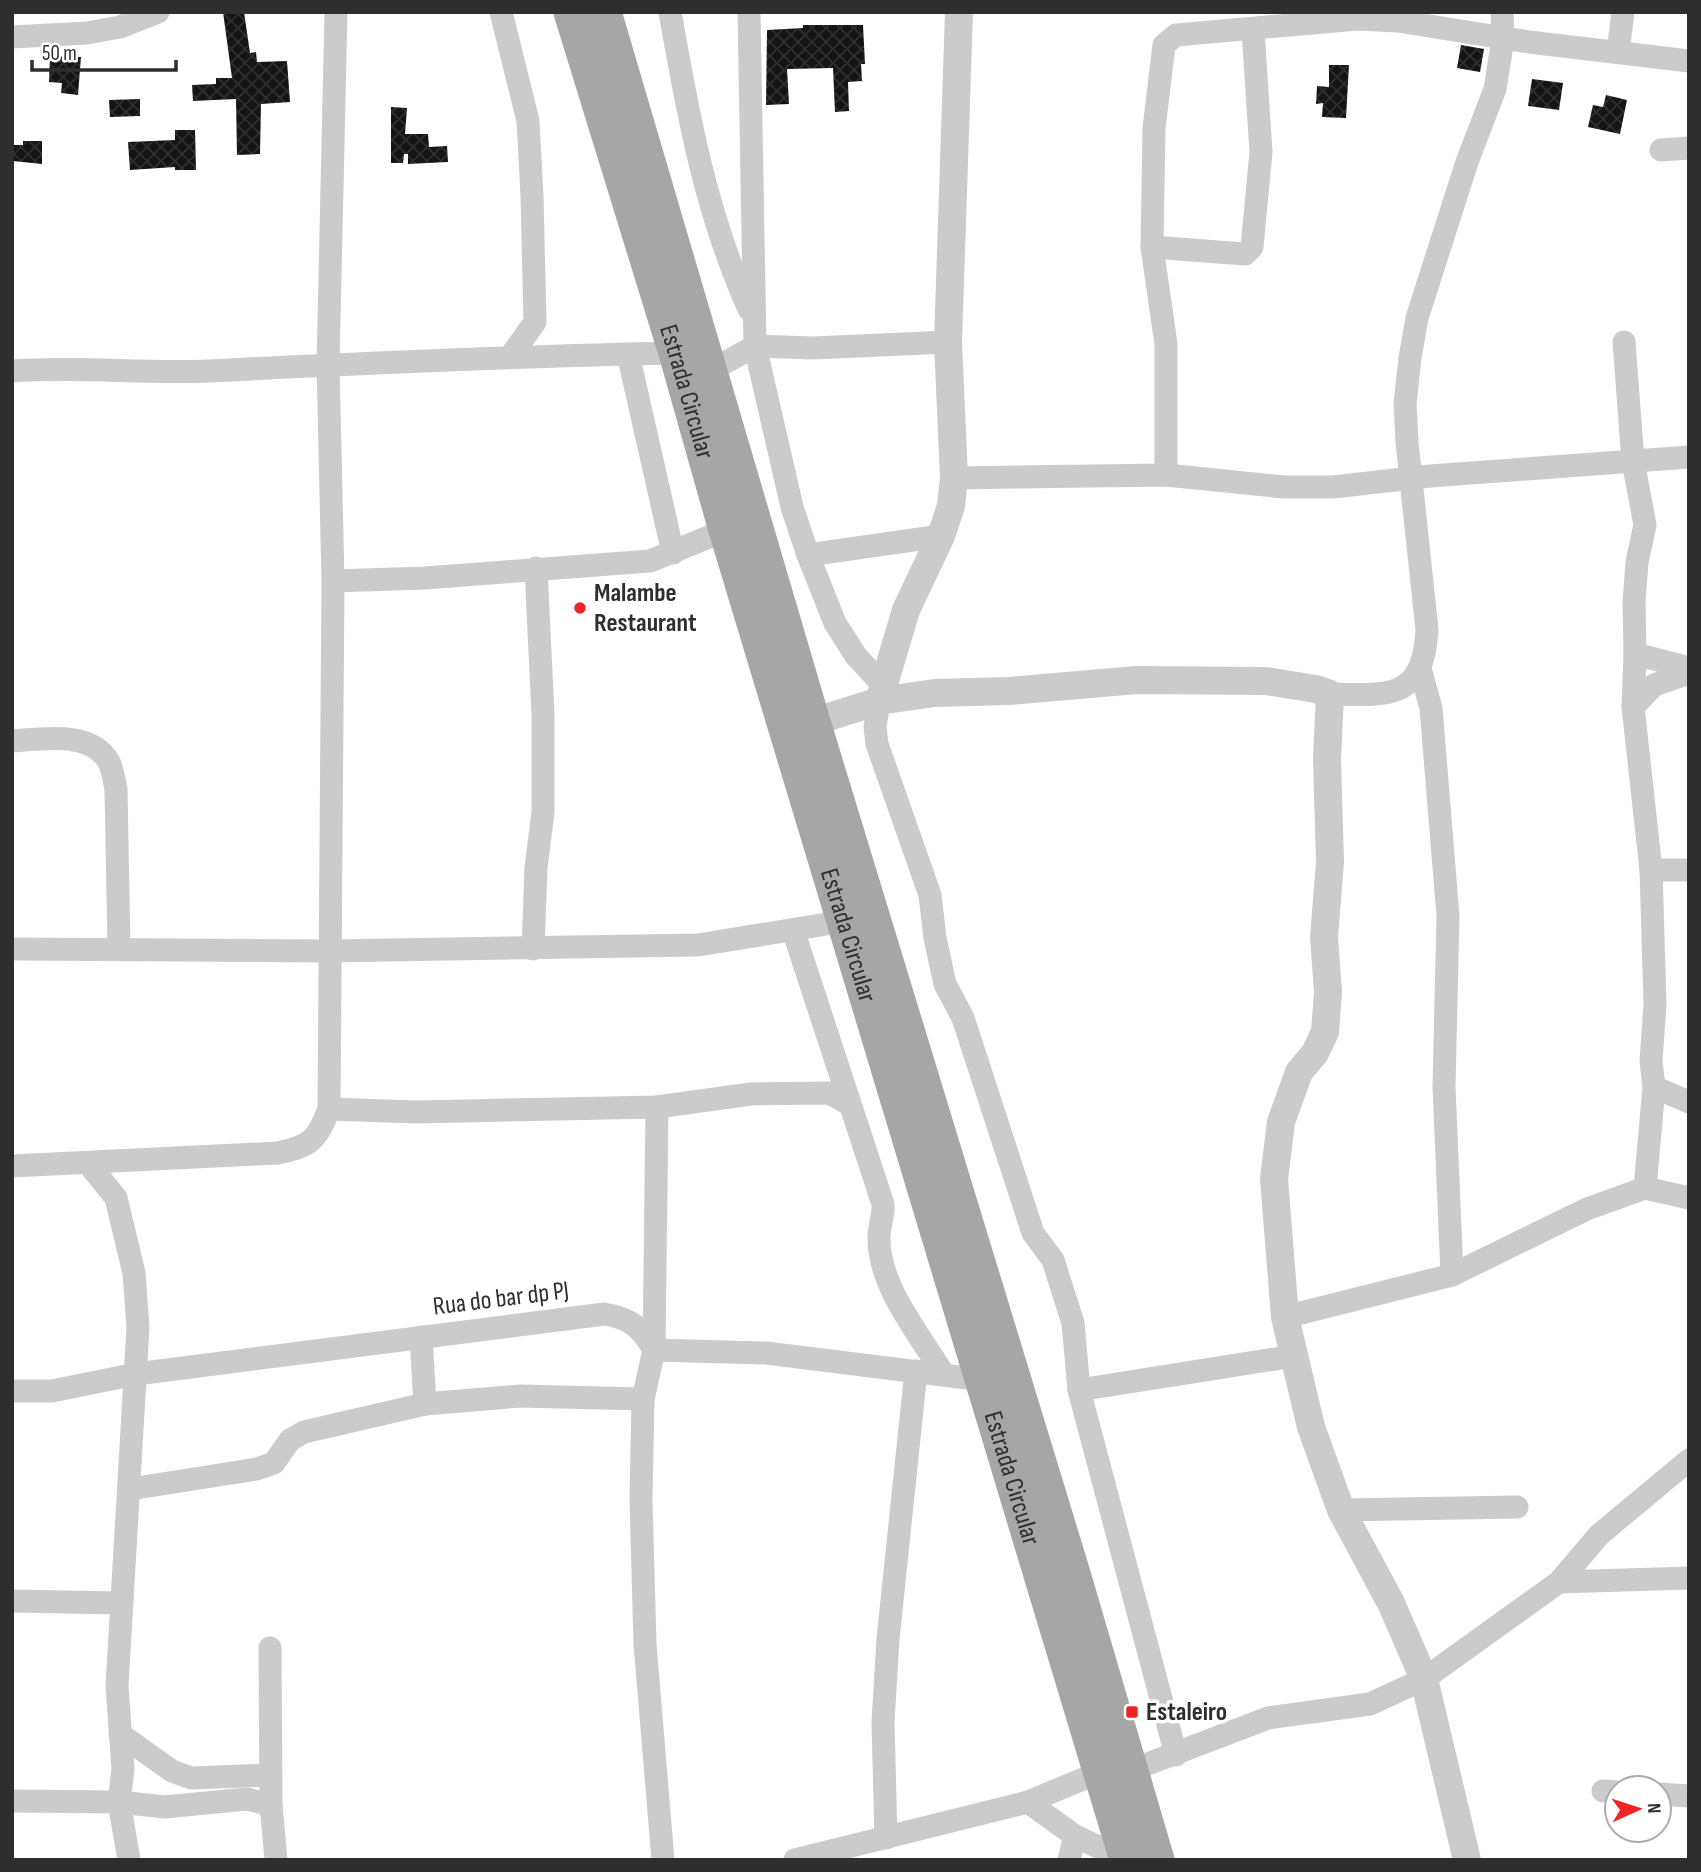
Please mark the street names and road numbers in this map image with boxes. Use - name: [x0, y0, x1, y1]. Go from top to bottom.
- street label: Estrada Circular: [653, 321, 721, 463]
- street label: Estrada Circular: [813, 865, 883, 1006]
- street label: Rua do bar dp PJ: [431, 1275, 571, 1323]
- street label: Estrada Circular: [977, 1407, 1047, 1549]

